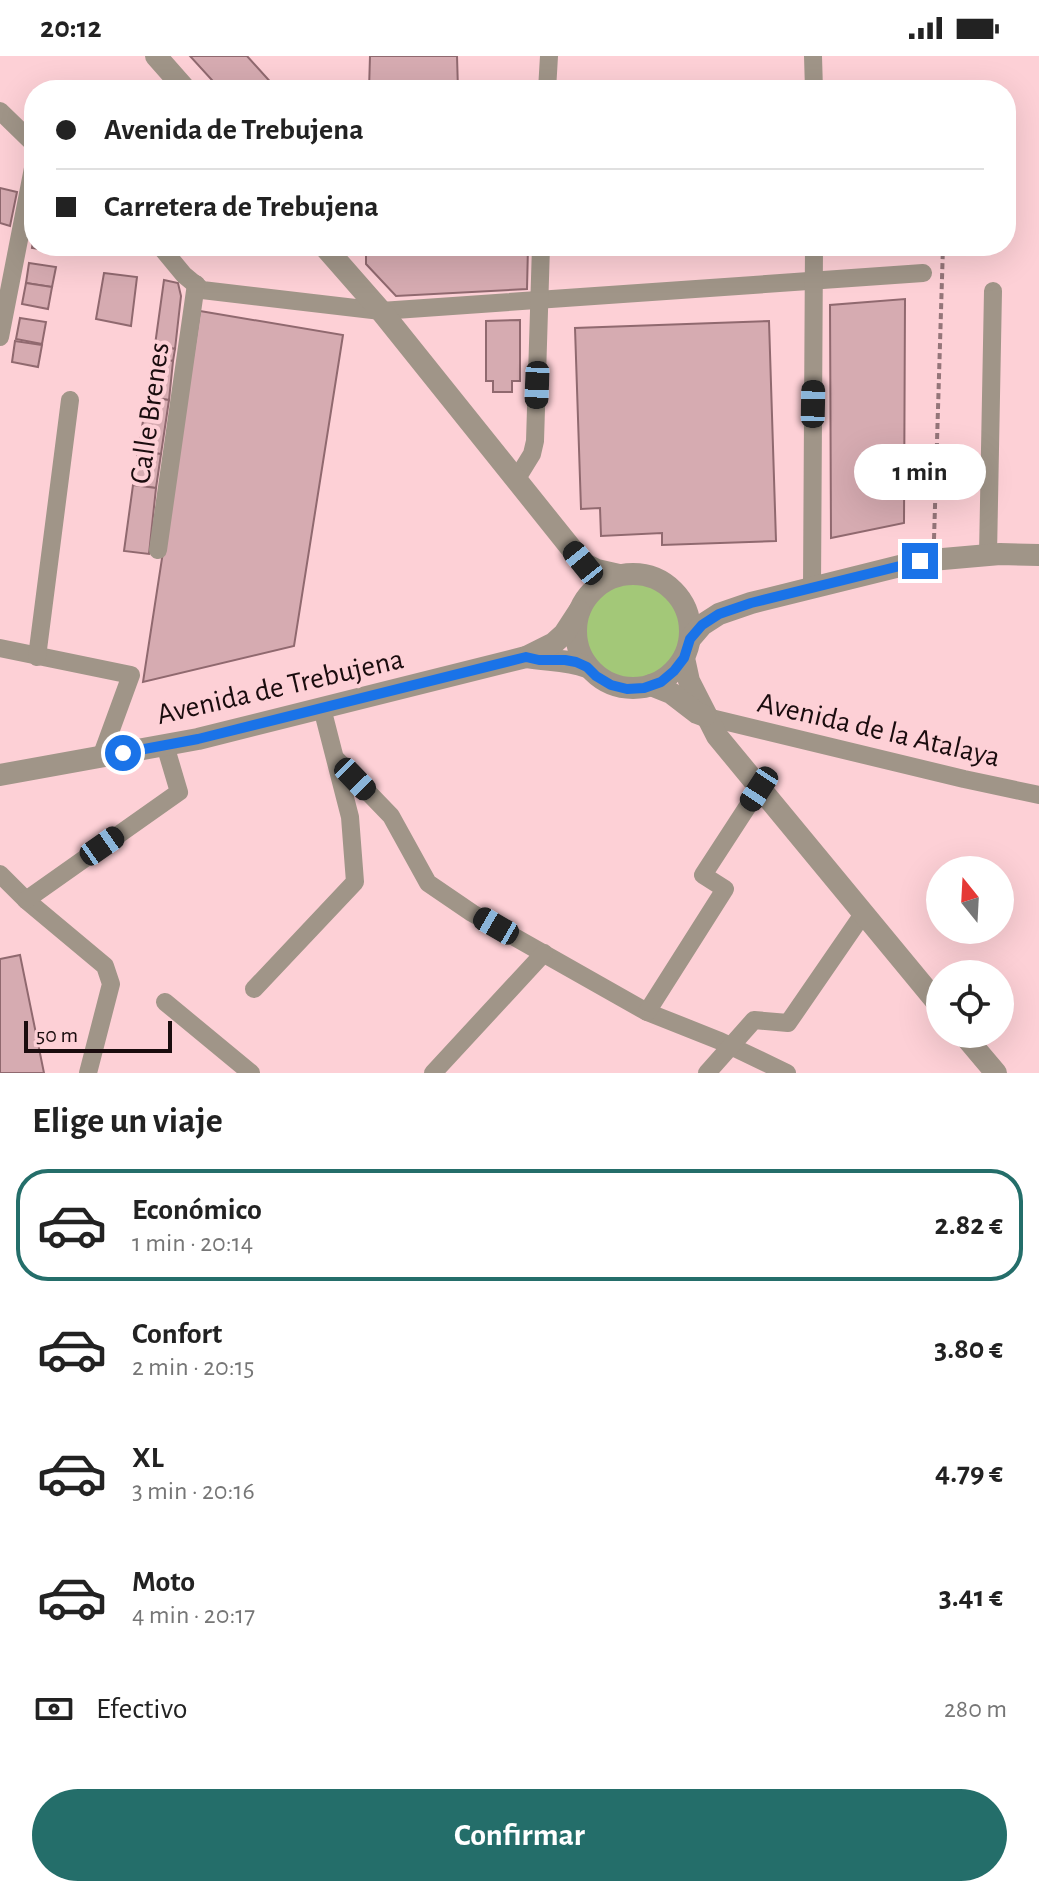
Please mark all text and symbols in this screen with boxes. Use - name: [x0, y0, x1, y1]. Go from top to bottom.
- text: 20:12: [40, 13, 102, 43]
- text: Avenida de Trebujena: [104, 115, 364, 145]
- text: Carretera de Trebujena: [104, 192, 379, 222]
- street label: Calle Brenes: [125, 340, 175, 486]
- car: [524, 361, 550, 409]
- car: [801, 380, 825, 428]
- callout: 1 min: [854, 445, 986, 501]
- text: 1 min: [893, 459, 947, 485]
- car: [559, 537, 607, 589]
- route end: [902, 543, 938, 579]
- street label: Avenida de Trebujena: [154, 644, 407, 730]
- street label: Avenida de la Atalaya: [755, 687, 1003, 772]
- route start: [105, 735, 141, 771]
- car: [330, 753, 380, 805]
- car: [736, 762, 782, 816]
- car: [75, 822, 129, 870]
- north arrow: [926, 856, 1014, 944]
- map controls: [926, 856, 1014, 1048]
- car: [469, 904, 523, 948]
- button: locate: [926, 960, 1014, 1048]
- scale bar: [24, 1017, 172, 1053]
- text: 50 m: [36, 1024, 78, 1046]
- text: Elige un viaje: [32, 1103, 223, 1139]
- icon: car: [36, 1189, 108, 1261]
- text: Económico: [132, 1195, 262, 1225]
- text: 2.82 €: [935, 1210, 1003, 1240]
- text: 1 min · 20:14: [132, 1230, 253, 1256]
- icon: car: [36, 1313, 108, 1385]
- text: Confort: [132, 1319, 222, 1349]
- text: 3.80 €: [934, 1334, 1003, 1364]
- text: 2 min · 20:15: [132, 1354, 255, 1380]
- icon: car: [36, 1437, 108, 1509]
- text: XL: [132, 1443, 164, 1473]
- text: 4.79 €: [935, 1458, 1003, 1488]
- text: 3 min · 20:16: [132, 1478, 255, 1504]
- icon: car: [36, 1561, 108, 1633]
- text: Moto: [132, 1567, 195, 1597]
- text: 3.41 €: [939, 1582, 1003, 1612]
- text: 4 min · 20:17: [132, 1602, 255, 1628]
- icon: cash: [32, 1687, 76, 1731]
- text: Efectivo: [96, 1694, 188, 1724]
- text: 280 m: [944, 1696, 1007, 1722]
- button: Confirmar: [32, 1789, 1007, 1881]

